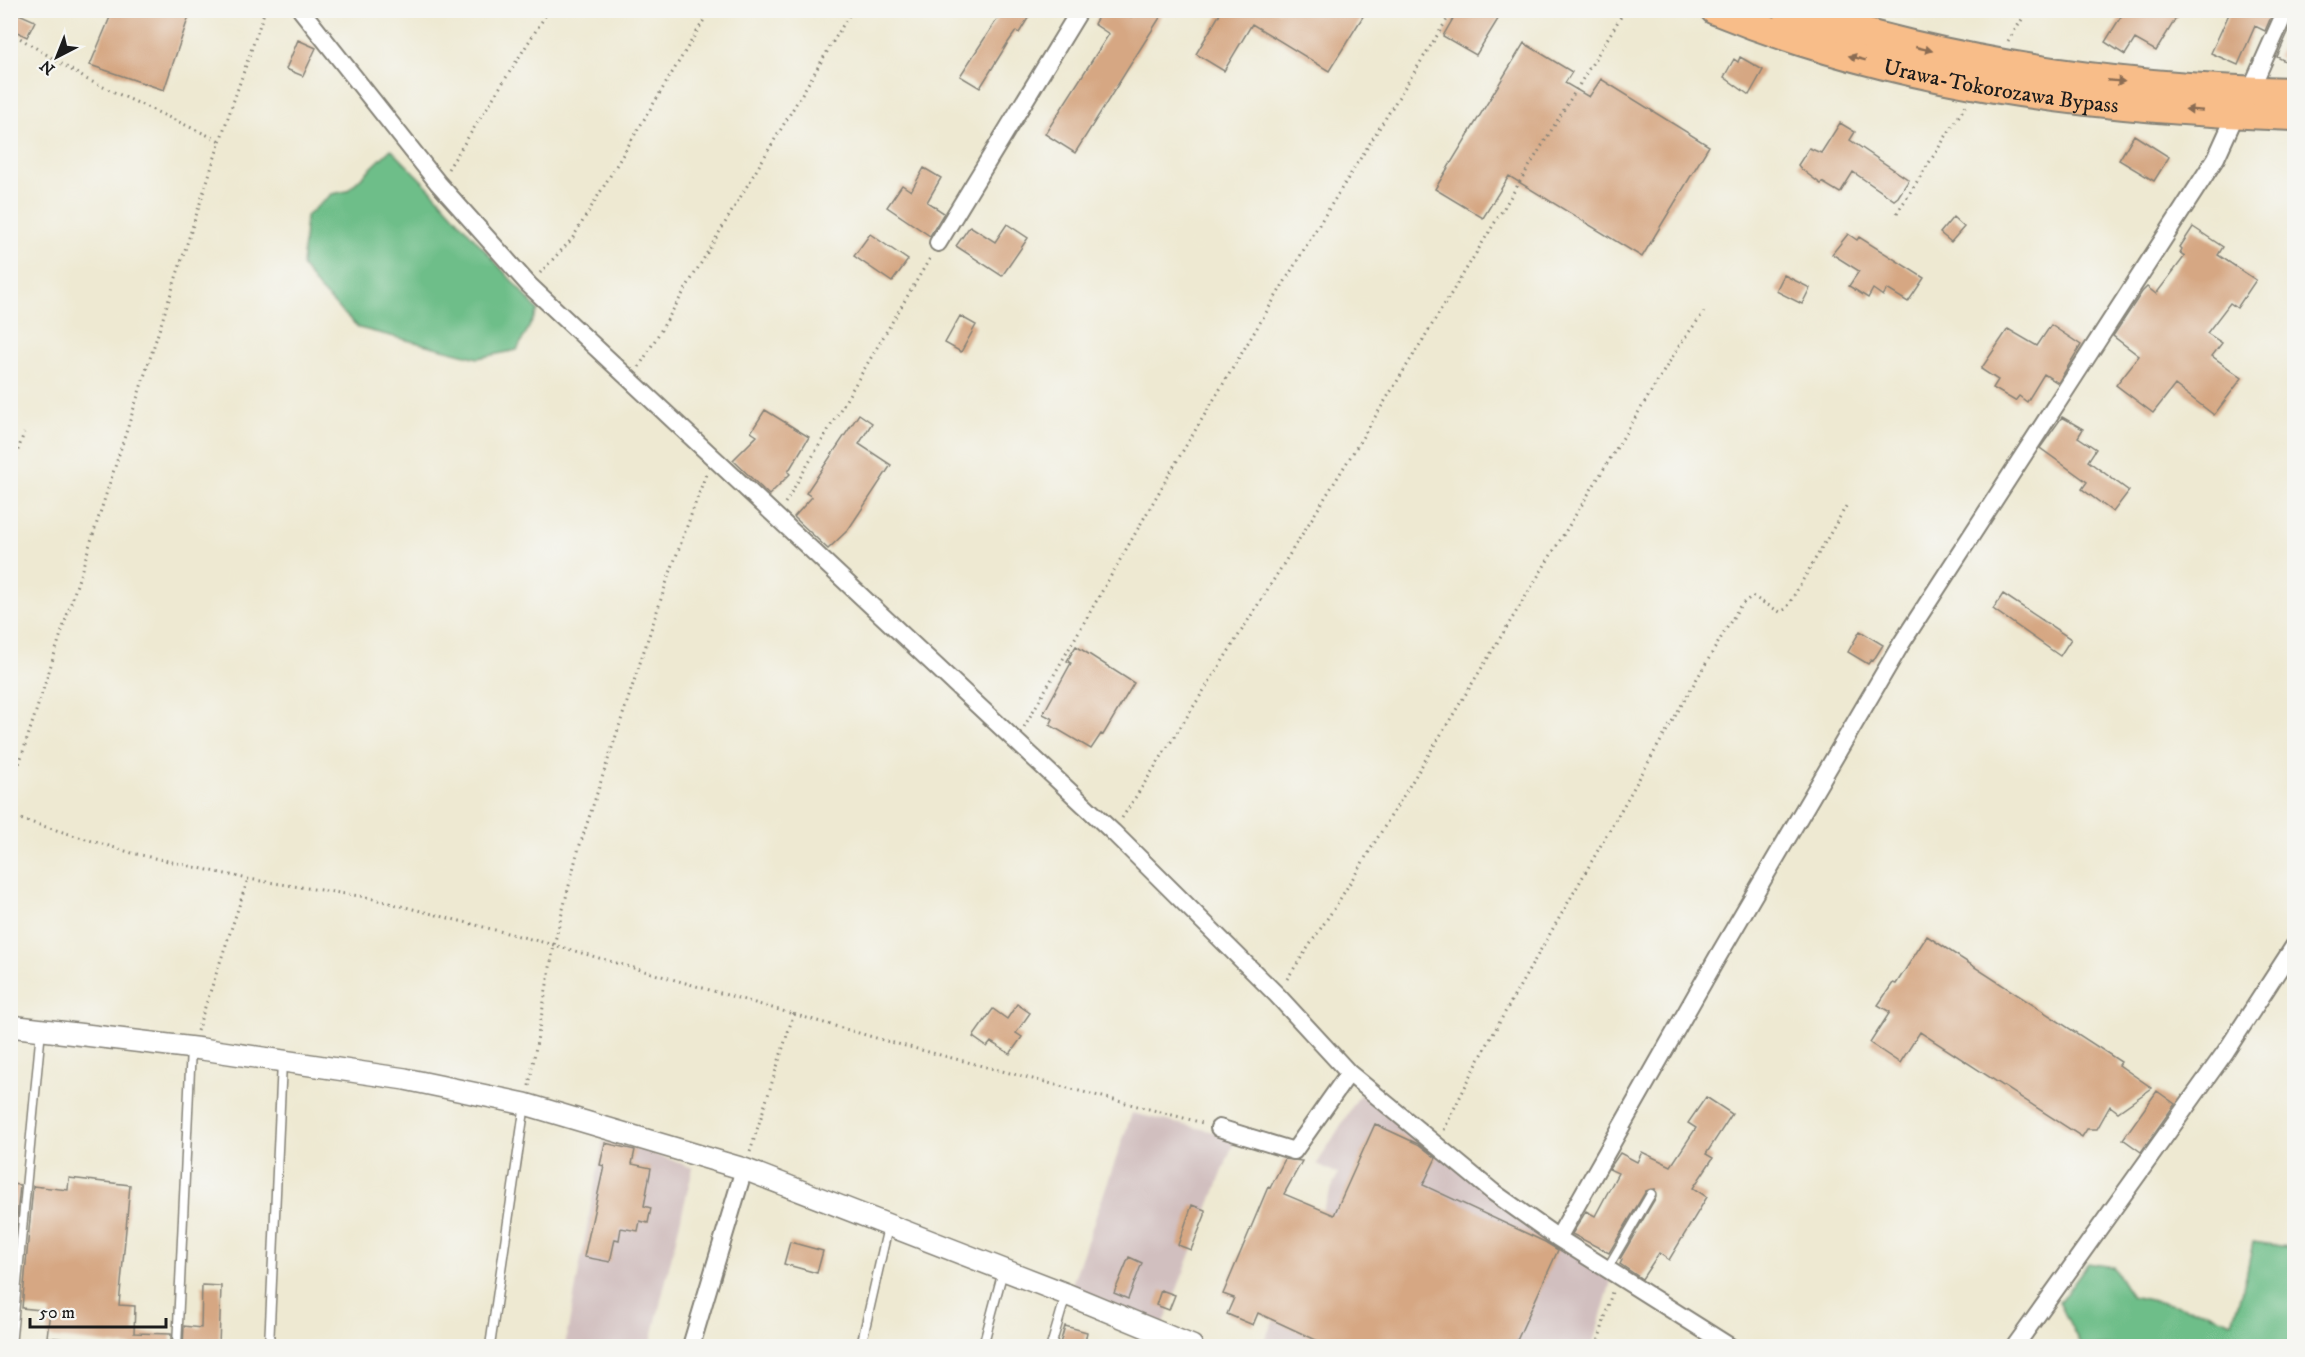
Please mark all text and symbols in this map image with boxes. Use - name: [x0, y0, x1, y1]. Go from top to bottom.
- north arrow: [27, 27, 87, 87]
- one-way arrow: [1915, 45, 1934, 54]
- one-way arrow: [1848, 52, 1866, 62]
- street label: Urawa-Tokorozawa Bypass: [1881, 53, 2120, 119]
- text: N: [36, 56, 59, 79]
- one-way arrow: [2107, 76, 2126, 86]
- one-way arrow: [2185, 106, 2204, 115]
- scale bar: [30, 1291, 166, 1329]
- text: 50 m: [39, 1302, 75, 1324]

